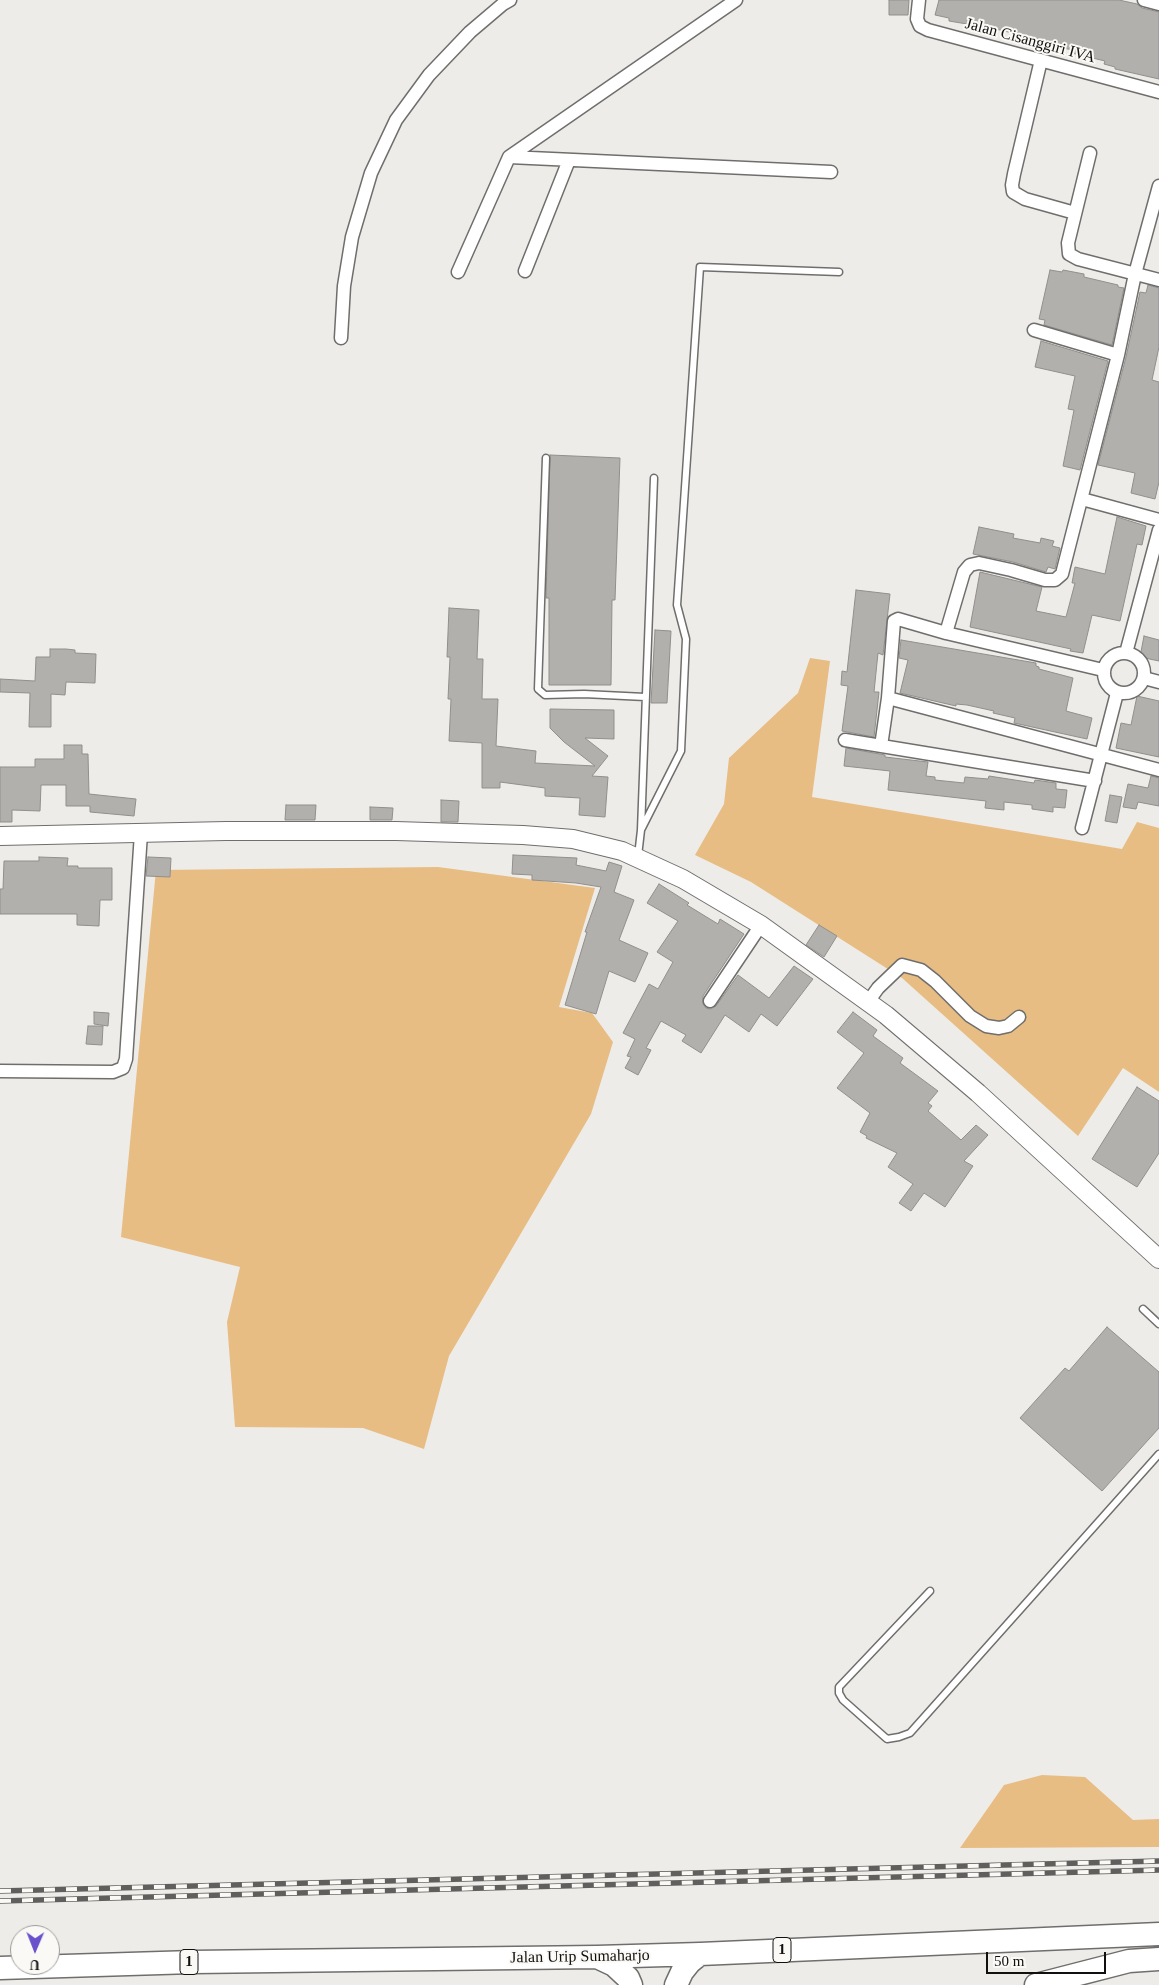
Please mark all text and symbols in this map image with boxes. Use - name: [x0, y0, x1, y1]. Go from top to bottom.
- street label: Jalan Cisanggiri IVA: [963, 14, 1097, 68]
- north arrow: [10, 1925, 60, 1975]
- road number: 1: [773, 1938, 791, 1962]
- scale bar: [989, 1942, 1109, 1974]
- street label: Jalan Urip Sumaharjo: [510, 1946, 650, 1968]
- road number: 1: [180, 1950, 198, 1974]
- text: 50 m: [994, 1953, 1024, 1969]
- text: U: [30, 1957, 40, 1972]

